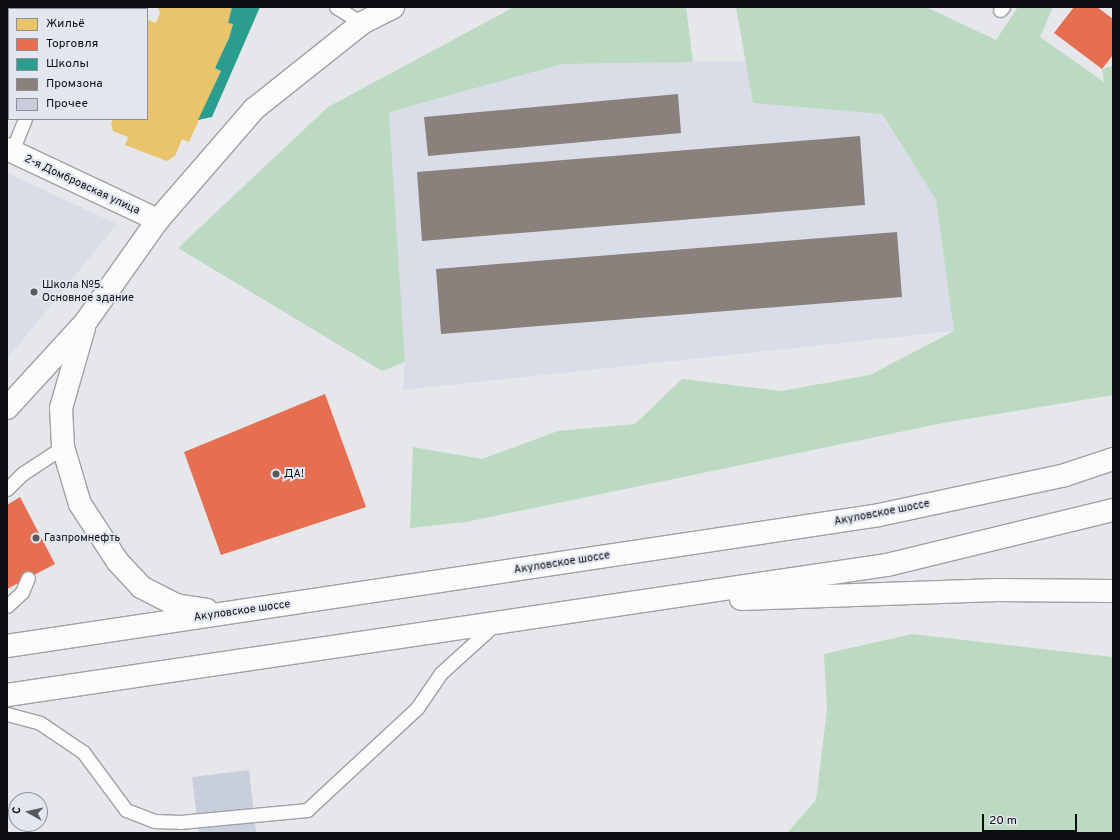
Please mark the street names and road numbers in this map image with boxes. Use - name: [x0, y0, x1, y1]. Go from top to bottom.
- street label: 2-я Домбровская улица: [22, 152, 142, 218]
- street label: Акуловское шоссе: [833, 497, 931, 529]
- street label: Акуловское шоссе: [513, 549, 611, 577]
- street label: Акуловское шоссе: [193, 598, 291, 624]

